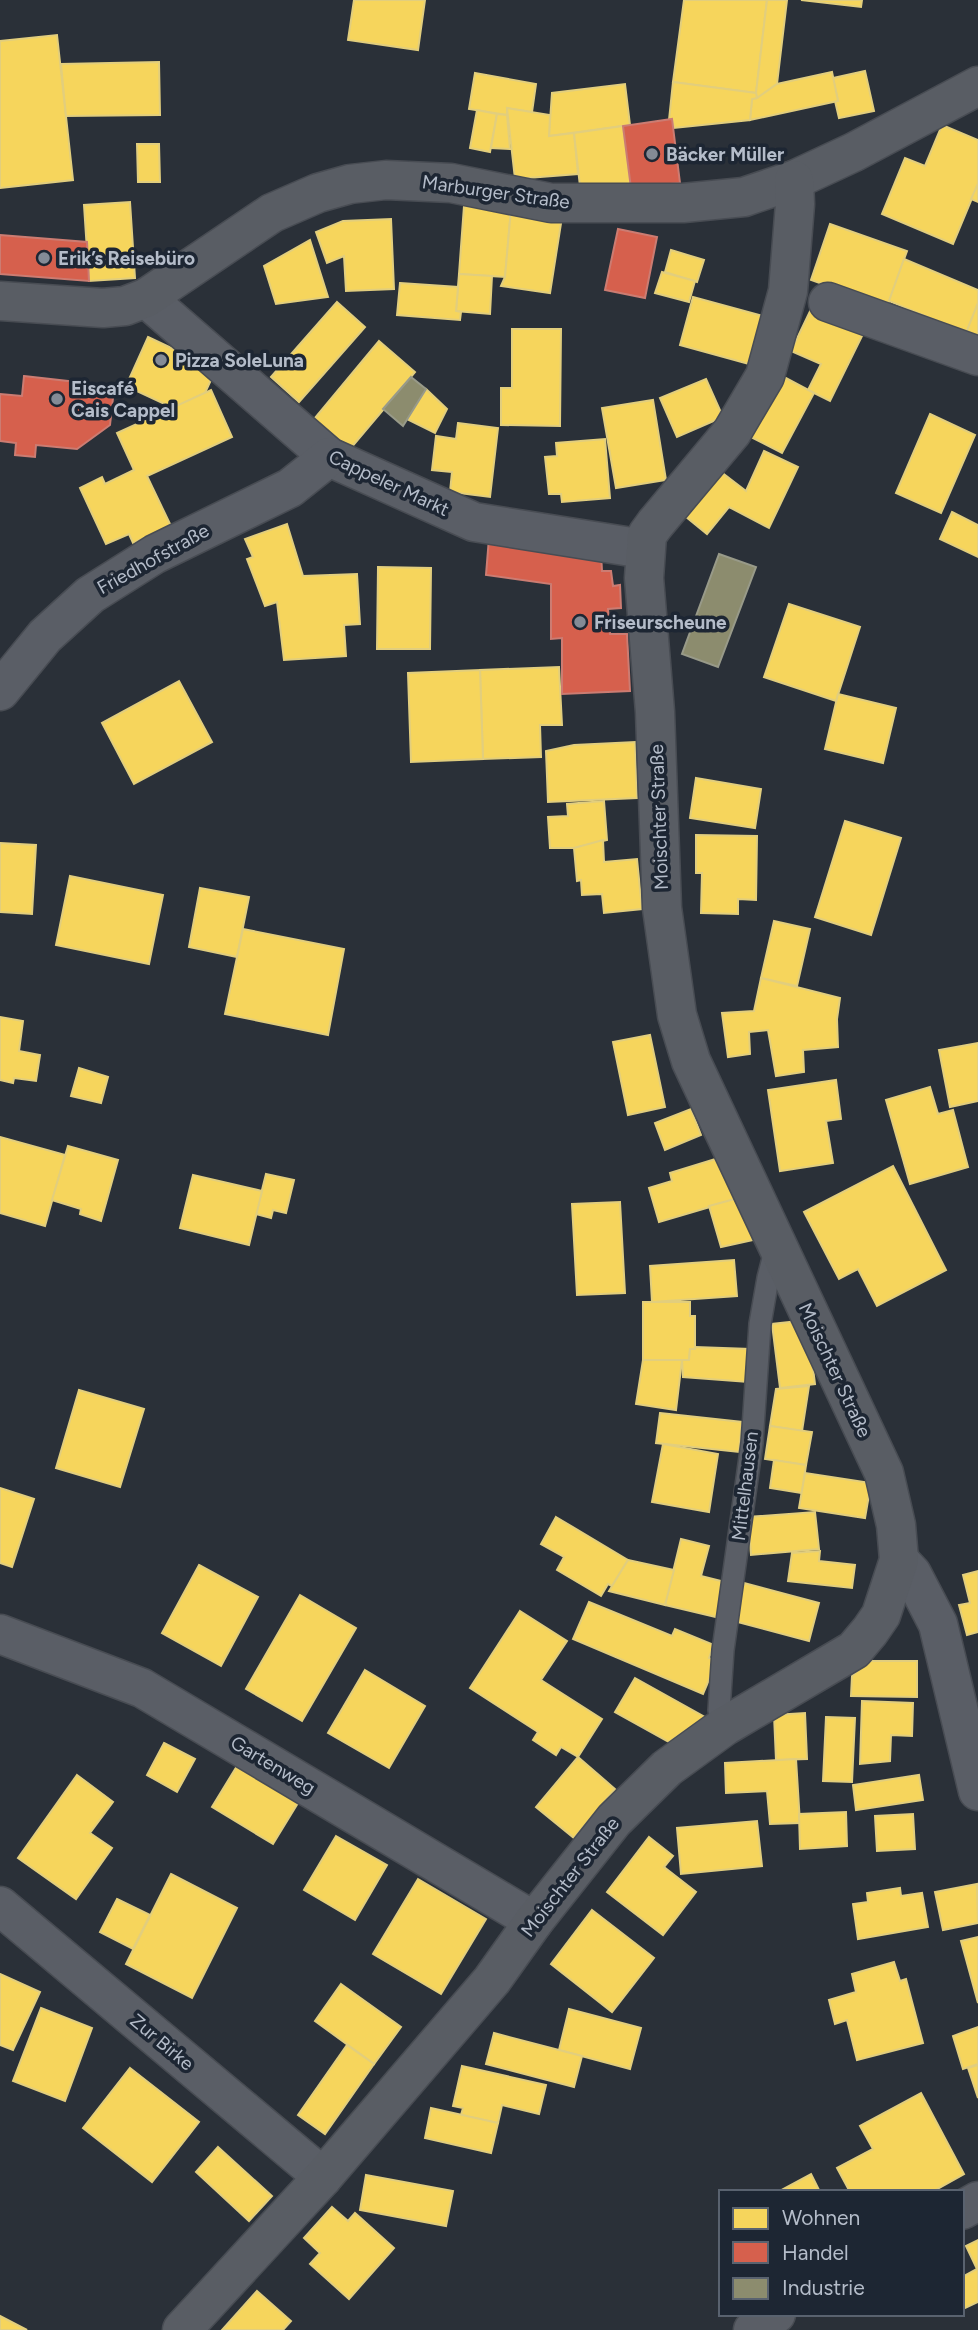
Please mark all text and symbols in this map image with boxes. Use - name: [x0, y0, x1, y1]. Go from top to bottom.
- place label: Bäcker Müller: [666, 143, 784, 166]
- marker: Bäcker Müller: [644, 146, 660, 162]
- street label: Marburger Straße: [421, 170, 571, 214]
- place label: Erik’s Reisebüro: [58, 247, 195, 270]
- marker: Erik’s Reisebüro: [36, 250, 52, 266]
- place label: Pizza SoleLuna: [175, 349, 304, 372]
- marker: Pizza SoleLuna: [153, 352, 169, 368]
- place label: Eiscafé Cais Cappel: [71, 377, 175, 422]
- marker: Eiscafé Cais Cappel: [49, 391, 65, 407]
- street label: Cappeler Markt: [325, 445, 453, 521]
- street label: Friedhofstraße: [93, 519, 213, 599]
- place label: Friseurscheune: [594, 611, 727, 634]
- marker: Friseurscheune: [572, 614, 588, 630]
- street label: Moischter Straße: [645, 744, 673, 890]
- street label: Moischter Straße: [794, 1299, 876, 1441]
- street label: Mittelhausen: [727, 1430, 763, 1542]
- street label: Gartenweg: [226, 1731, 320, 1799]
- street label: Moischter Straße: [516, 1812, 624, 1942]
- street label: Zur Birke: [126, 2009, 198, 2075]
- legend: [719, 2190, 964, 2316]
- text: Wohnen: [782, 2205, 860, 2230]
- text: Handel: [782, 2240, 849, 2265]
- text: Industrie: [782, 2275, 865, 2300]

